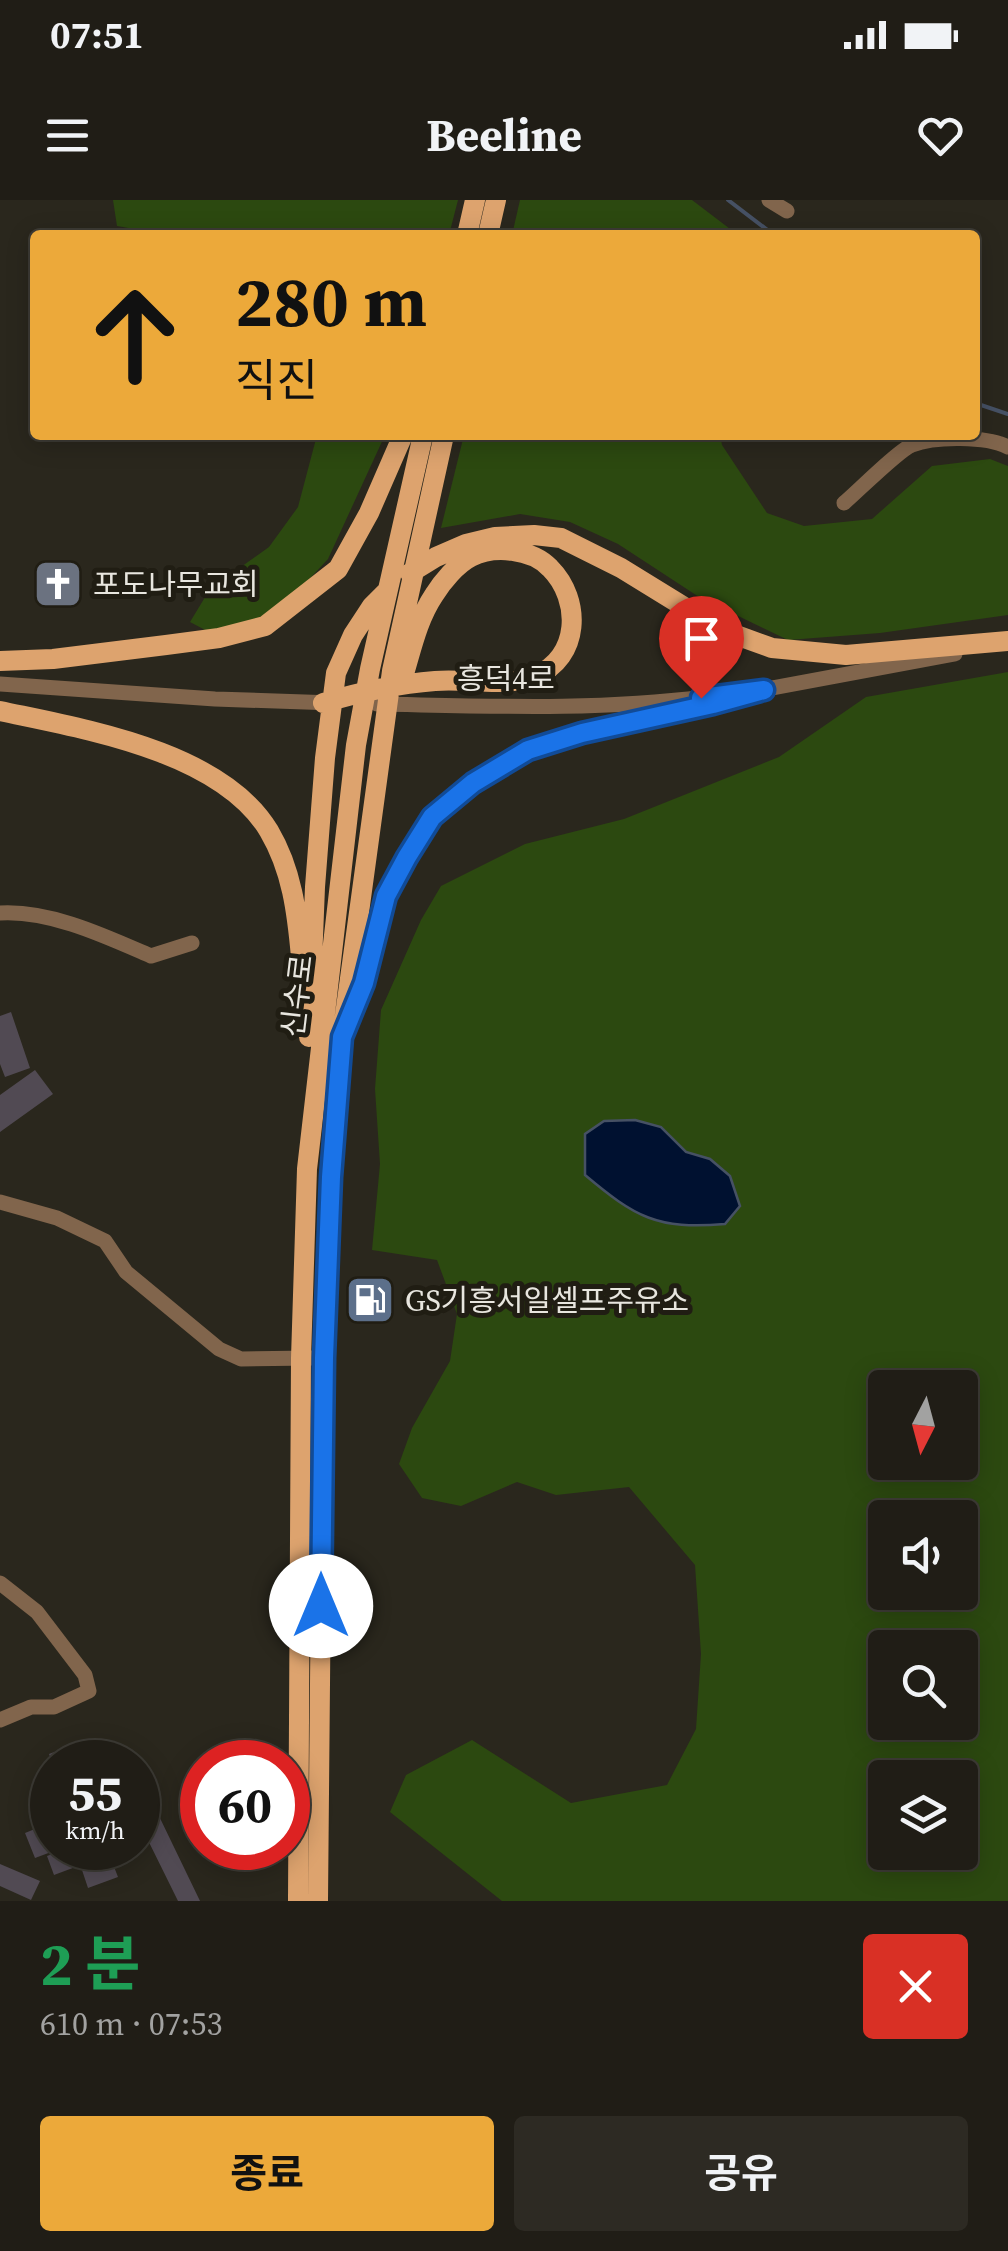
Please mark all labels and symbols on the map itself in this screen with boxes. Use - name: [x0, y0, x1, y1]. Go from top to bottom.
- church icon: 포도나무교회: [32, 558, 84, 610]
- place label: 포도나무교회: [93, 564, 259, 605]
- pin: [659, 596, 744, 699]
- street label: 흥덕4로: [457, 658, 555, 699]
- street label: 신수로: [272, 952, 322, 1040]
- fuel station icon: GS기흥서일셀프주유소: [344, 1274, 396, 1326]
- place label: GS기흥서일셀프주유소: [405, 1280, 689, 1321]
- north arrow: [868, 1370, 978, 1480]
- position arrow: [269, 1554, 373, 1658]
- speed limit sign: 60: [180, 1740, 310, 1870]

